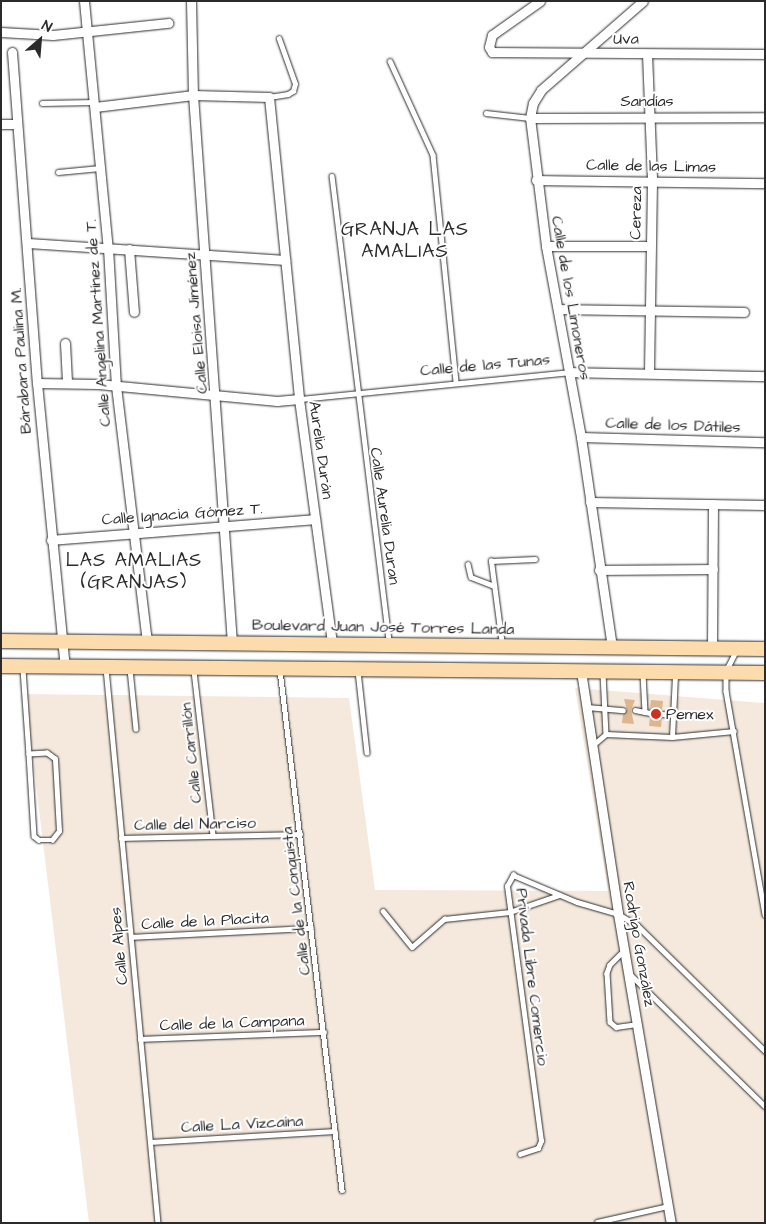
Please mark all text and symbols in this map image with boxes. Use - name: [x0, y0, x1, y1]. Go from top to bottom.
- north arrow: [15, 15, 65, 65]
- text: N: [38, 16, 55, 38]
- street label: Uva: [613, 29, 639, 49]
- street label: Sandías: [620, 91, 674, 111]
- street label: Calle de las Limas: [586, 155, 716, 177]
- street label: Cereza: [626, 186, 646, 240]
- street label: Calle de los Limoneros: [547, 214, 595, 382]
- street label: Calle Angelina Martínez de T.: [81, 219, 115, 427]
- district label: GRANJA LAS AMALIAS: [340, 219, 470, 263]
- street label: Calle Eloisa Jiménez: [180, 251, 212, 395]
- street label: Bárabara Paulina M.: [6, 287, 36, 435]
- street label: Calle de las Tunas: [419, 350, 551, 380]
- street label: Aurelia Durán: [305, 400, 337, 500]
- street label: Calle de los Dátiles: [605, 413, 741, 437]
- street label: Calle Aurelia Duran: [366, 446, 404, 586]
- street label: Calle Ignacia Gómez T.: [101, 499, 263, 529]
- district label: LAS AMALIAS (GRANJAS): [64, 550, 204, 594]
- street label: Boulevard Juan José Torres Landa: [252, 615, 514, 639]
- street label: Calle Carrillón: [176, 702, 206, 804]
- place label: Pemex: [666, 704, 714, 724]
- marker: Pemex: [650, 708, 662, 720]
- street label: Calle del Narciso: [134, 813, 256, 835]
- street label: Calle de la Conquista: [277, 826, 315, 976]
- street label: Rodrigo González: [619, 880, 659, 1008]
- street label: Privada Libre Comercio: [512, 887, 552, 1067]
- street label: Calle Alpes: [106, 906, 132, 986]
- street label: Calle de la Placita: [141, 908, 269, 934]
- street label: Calle de la Campana: [159, 1011, 305, 1035]
- street label: Calle La Vizcaína: [180, 1111, 304, 1137]

